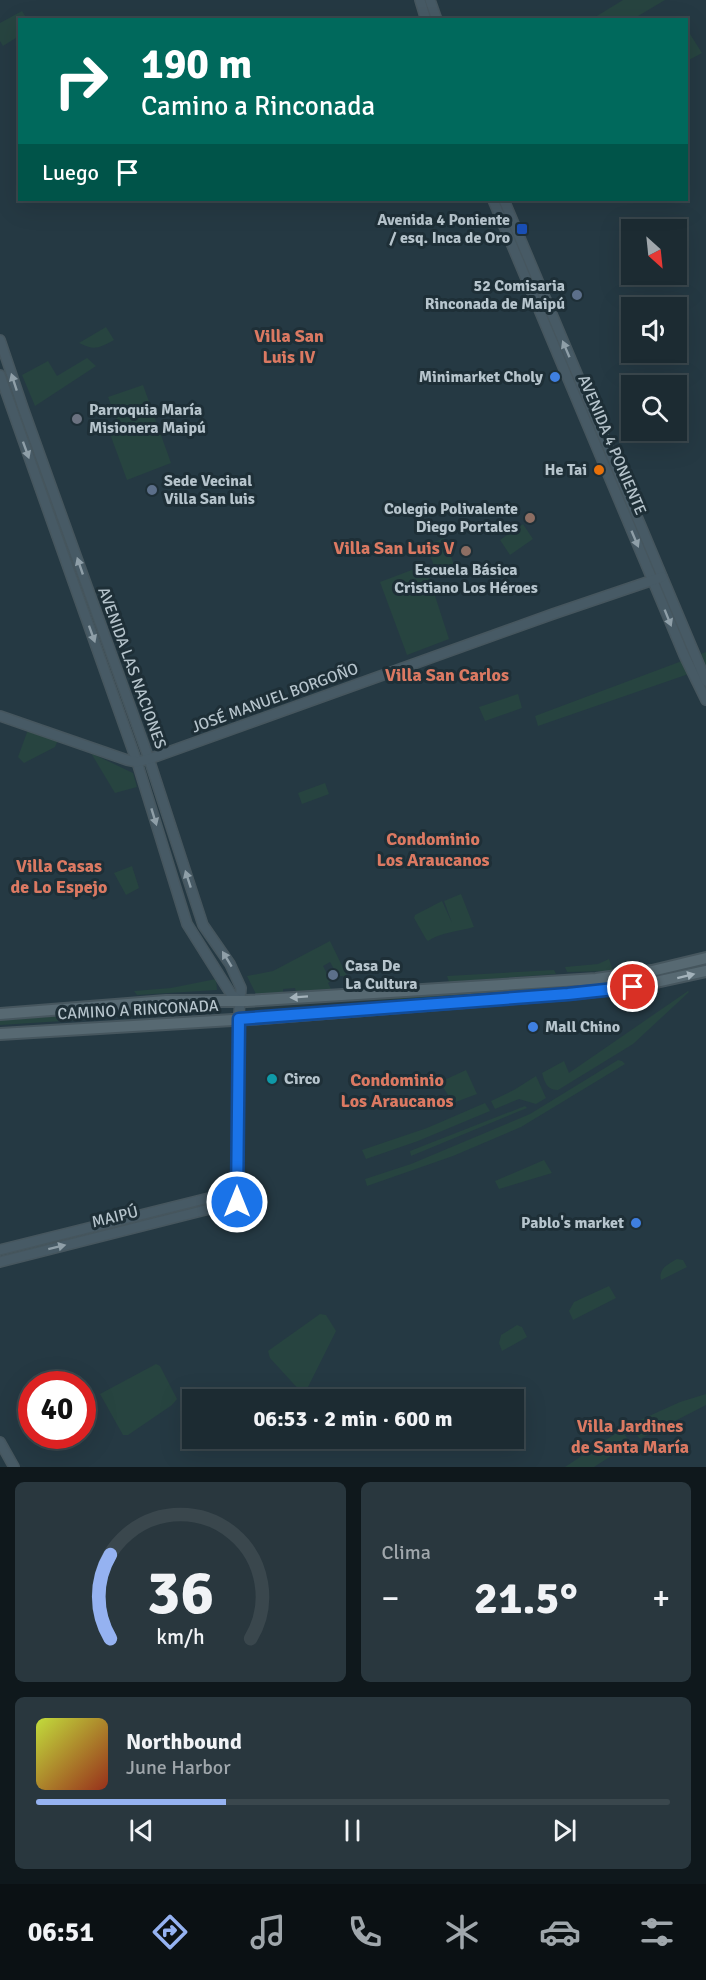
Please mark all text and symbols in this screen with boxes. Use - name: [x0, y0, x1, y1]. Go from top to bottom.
- text: 190 m: [141, 39, 252, 90]
- icon: right: [42, 42, 120, 120]
- text: Camino a Rinconada: [141, 90, 375, 123]
- icon: arrive: [111, 156, 144, 189]
- text: Luego: [42, 159, 99, 186]
- place label: Avenida 4 Poniente / esq. Inca de Oro: [377, 210, 510, 248]
- north arrow: [621, 219, 687, 285]
- map controls: [621, 219, 687, 441]
- marker: Avenida 4 Poniente / esq. Inca de Oro: [515, 222, 529, 236]
- place label: 52 Comisaria Rinconada de Maipú: [425, 276, 565, 314]
- marker: 52 Comisaria Rinconada de Maipú: [570, 288, 584, 302]
- button: sound: [621, 297, 687, 363]
- district label: Villa San Luis IV: [254, 325, 324, 368]
- one-way arrow: [561, 340, 570, 358]
- place label: Minimarket Choly: [419, 367, 543, 387]
- marker: Minimarket Choly: [548, 370, 562, 384]
- street label: AVENIDA 4 PONIENTE: [573, 372, 651, 518]
- one-way arrow: [9, 373, 18, 391]
- button: search: [621, 375, 687, 441]
- place label: Parroquia María Misionera Maipú: [89, 400, 206, 438]
- marker: Parroquia María Misionera Maipú: [70, 412, 84, 426]
- one-way arrow: [22, 441, 32, 459]
- place label: He Tai: [544, 460, 587, 480]
- marker: He Tai: [592, 463, 606, 477]
- place label: Sede Vecinal Villa San luis: [164, 471, 255, 509]
- marker: Sede Vecinal Villa San luis: [145, 483, 159, 497]
- place label: Colegio Polivalente Diego Portales: [384, 499, 518, 537]
- marker: Colegio Polivalente Diego Portales: [523, 511, 537, 525]
- one-way arrow: [631, 530, 640, 548]
- district label: Villa San Luis V: [334, 537, 455, 559]
- marker: Escuela Básica Cristiano Los Héroes: [459, 544, 473, 558]
- one-way arrow: [74, 556, 84, 574]
- place label: Escuela Básica Cristiano Los Héroes: [394, 560, 538, 598]
- street label: AVENIDA LAS NACIONES: [93, 584, 171, 752]
- one-way arrow: [663, 609, 673, 627]
- one-way arrow: [87, 625, 97, 643]
- street label: JOSÉ MANUEL BORGOÑO: [189, 659, 361, 737]
- district label: Villa San Carlos: [385, 664, 509, 686]
- one-way arrow: [150, 809, 160, 827]
- district label: Condominio Los Araucanos: [376, 828, 490, 871]
- district label: Villa Casas de Lo Espejo: [11, 855, 107, 898]
- one-way arrow: [183, 870, 192, 888]
- one-way arrow: [221, 951, 232, 968]
- place label: Casa De La Cultura: [345, 956, 418, 994]
- pin: [607, 961, 658, 1012]
- marker: Casa De La Cultura: [326, 968, 340, 982]
- icon: arrive: [616, 970, 649, 1003]
- one-way arrow: [677, 970, 695, 980]
- one-way arrow: [289, 993, 308, 1002]
- street label: CAMINO A RINCONADA: [57, 996, 219, 1024]
- place label: Mall Chino: [545, 1017, 620, 1037]
- marker: Mall Chino: [526, 1020, 540, 1034]
- place label: Circo: [284, 1069, 320, 1089]
- district label: Condominio Los Araucanos: [340, 1069, 454, 1112]
- marker: Circo: [265, 1072, 279, 1086]
- position arrow: [205, 1170, 269, 1234]
- street label: MAIPÚ: [90, 1202, 140, 1232]
- place label: Pablo's market: [521, 1213, 624, 1233]
- marker: Pablo's market: [629, 1216, 643, 1230]
- one-way arrow: [48, 1242, 66, 1252]
- speed limit sign: 40: [18, 1371, 96, 1449]
- text: 06:53 · 2 min · 600 m: [253, 1405, 453, 1432]
- district label: Villa Jardines de Santa María: [571, 1415, 689, 1458]
- text: Clima: [382, 1540, 431, 1565]
- text: 36: [147, 1554, 214, 1631]
- text: 21.5°: [474, 1571, 578, 1626]
- text: −: [382, 1578, 399, 1619]
- text: +: [652, 1578, 670, 1619]
- text: km/h: [156, 1624, 205, 1650]
- text: Northbound: [126, 1728, 242, 1755]
- text: June Harbor: [126, 1755, 231, 1780]
- icon: previous: [125, 1814, 158, 1847]
- icon: pause: [336, 1814, 369, 1847]
- icon: next: [548, 1814, 581, 1847]
- icon: directions: [149, 1911, 191, 1953]
- icon: music: [247, 1911, 289, 1953]
- icon: phone: [344, 1911, 386, 1953]
- icon: climate: [441, 1911, 483, 1953]
- icon: car: [539, 1911, 581, 1953]
- icon: filters: [636, 1911, 678, 1953]
- text: 06:51: [28, 1916, 94, 1949]

